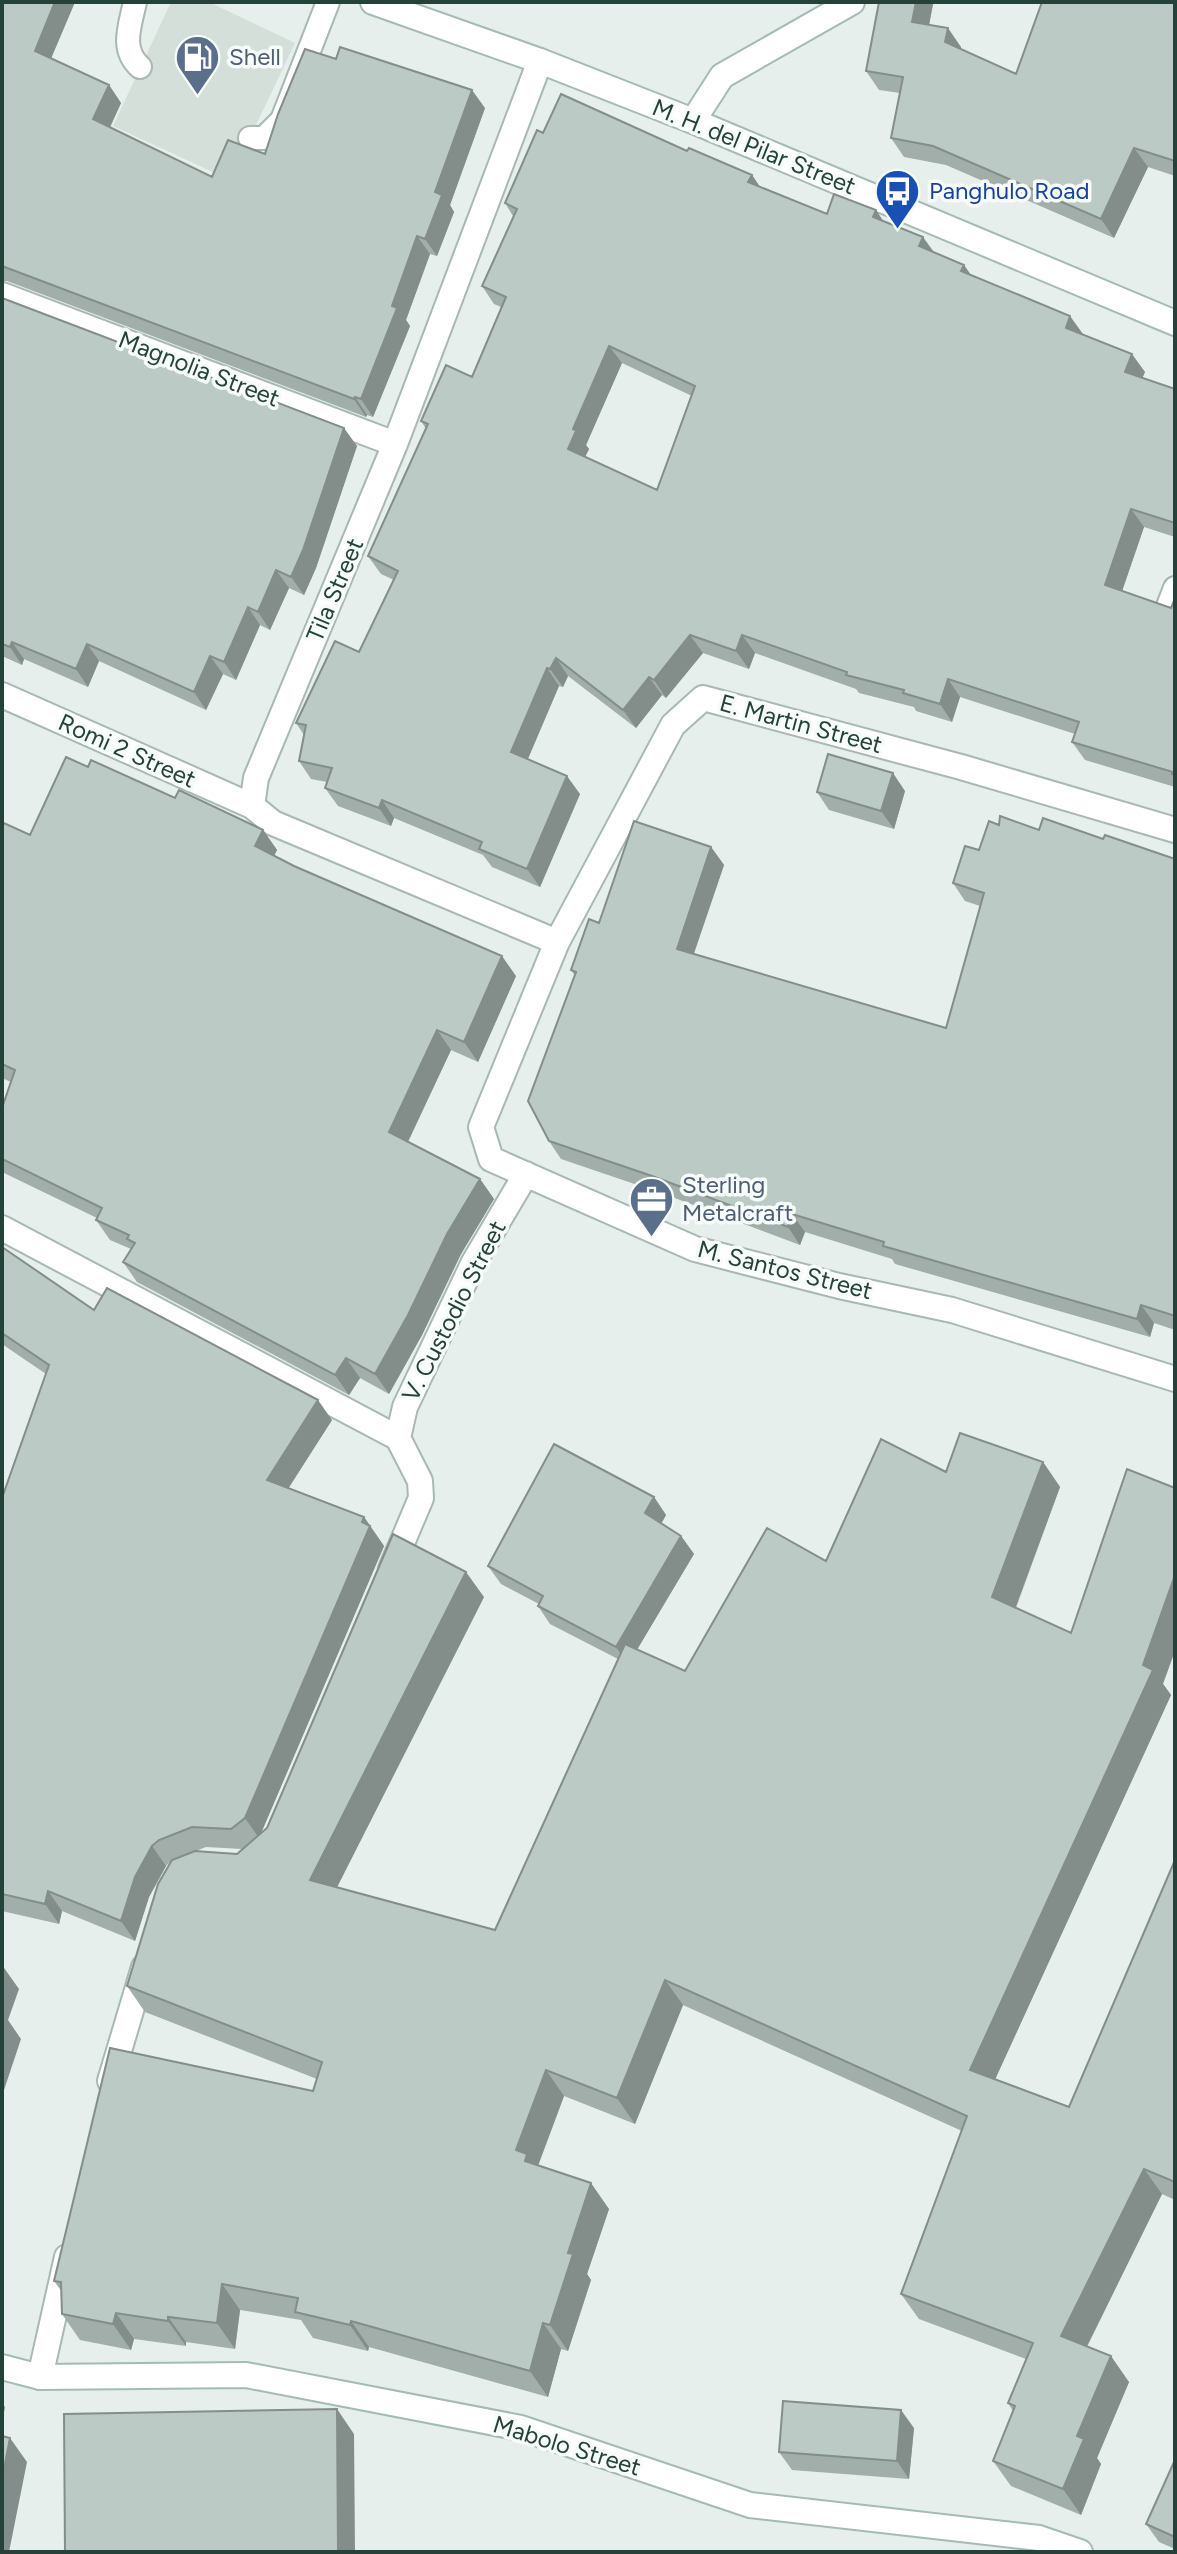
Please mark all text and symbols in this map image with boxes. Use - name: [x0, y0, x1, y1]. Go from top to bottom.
- fuel station icon: Shell: [174, 33, 222, 96]
- place label: Shell: [229, 42, 281, 71]
- street label: M. H. del Pilar Street: [648, 92, 860, 201]
- bus stop icon: Panghulo Road: [874, 167, 922, 230]
- place label: Panghulo Road: [929, 176, 1090, 205]
- street label: Magnolia Street: [115, 325, 284, 413]
- street label: Tila Street: [300, 534, 369, 646]
- street label: E. Martin Street: [717, 688, 886, 759]
- street label: Romi 2 Street: [54, 707, 200, 794]
- place label: Sterling Metalcraft: [682, 1170, 793, 1227]
- office icon: Sterling Metalcraft: [627, 1175, 675, 1238]
- street label: V. Custodio Street: [395, 1216, 512, 1406]
- street label: M. Santos Street: [695, 1234, 875, 1305]
- street label: Mabolo Street: [490, 2409, 644, 2482]

